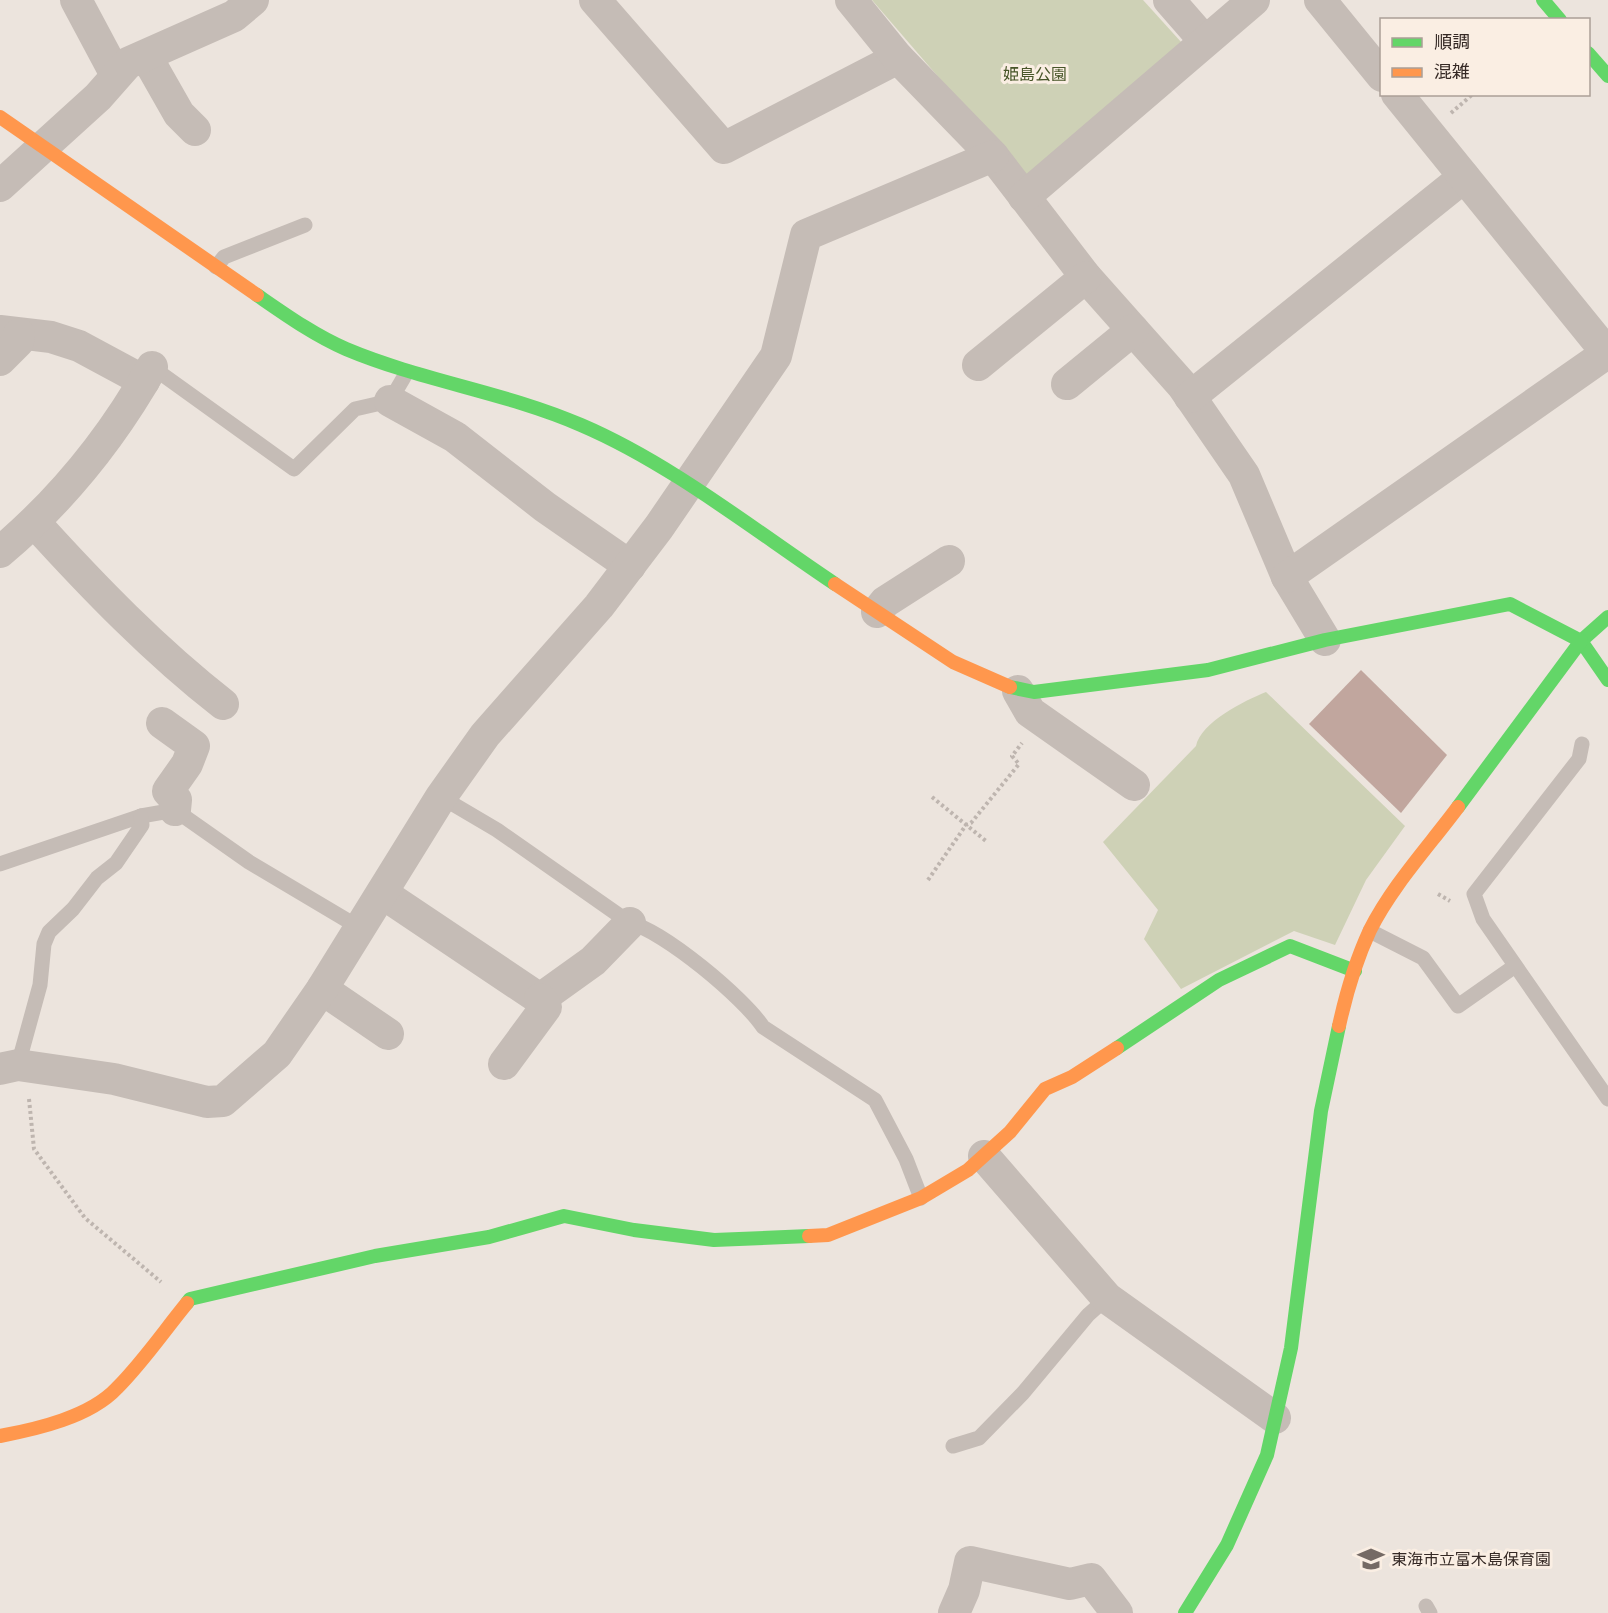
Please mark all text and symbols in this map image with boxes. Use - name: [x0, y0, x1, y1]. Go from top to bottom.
- legend: [1380, 18, 1590, 96]
- text: 順調: [1434, 31, 1470, 52]
- text: 混雑: [1434, 61, 1470, 82]
- park label: 姫島公園: [1003, 65, 1067, 84]
- school or university icon: 東海市立富木島保育園: [1356, 1544, 1386, 1574]
- place label: 東海市立富木島保育園: [1391, 1550, 1551, 1569]

